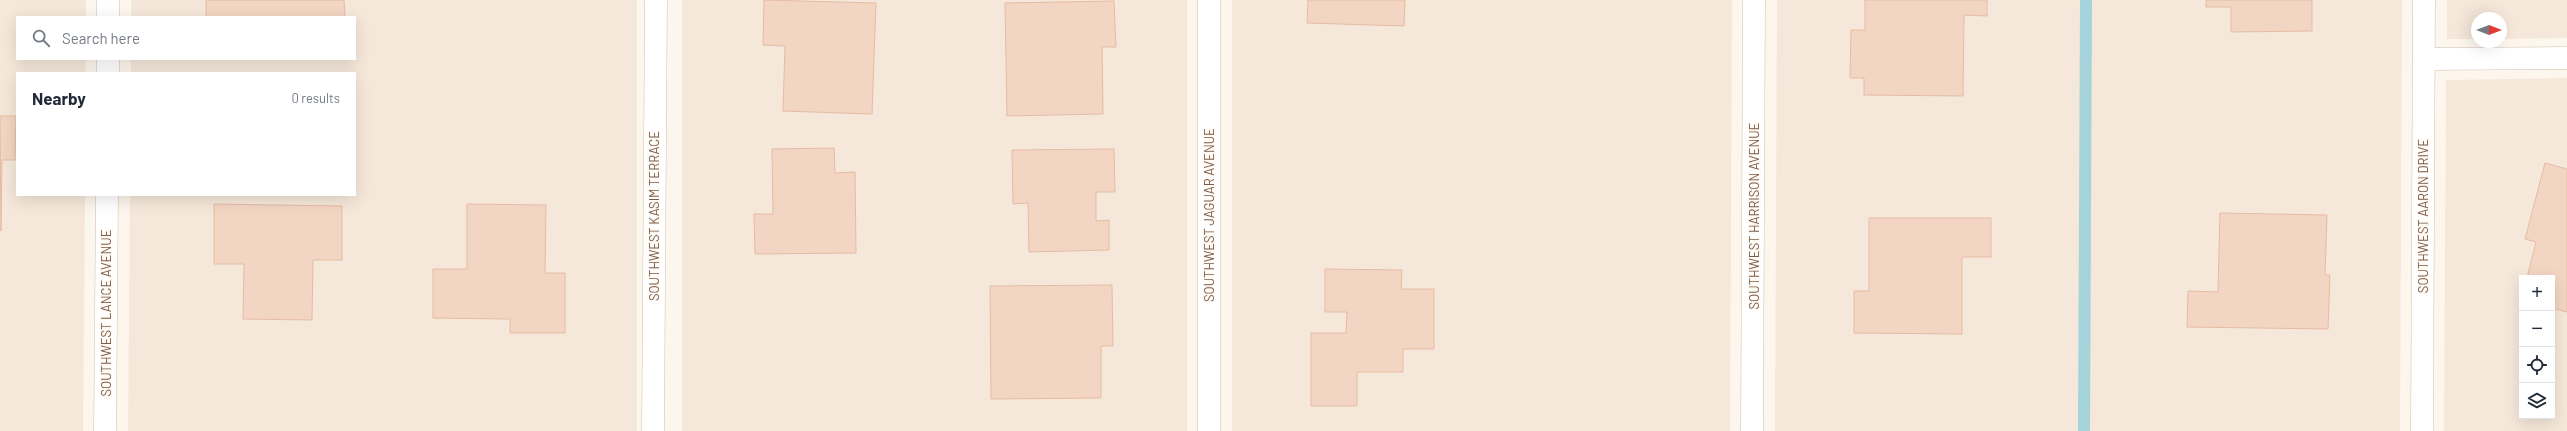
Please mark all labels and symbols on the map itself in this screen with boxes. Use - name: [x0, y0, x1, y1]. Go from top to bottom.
- north arrow: [2471, 12, 2507, 48]
- street label: SOUTHWEST HARRISON AVENUE: [1746, 122, 1762, 309]
- street label: SOUTHWEST JAGUAR AVENUE: [1201, 128, 1217, 302]
- street label: SOUTHWEST KASIM TERRACE: [646, 131, 662, 301]
- street label: SOUTHWEST AARON DRIVE: [2415, 139, 2431, 293]
- street label: SOUTHWEST LANCE AVENUE: [98, 229, 114, 397]

